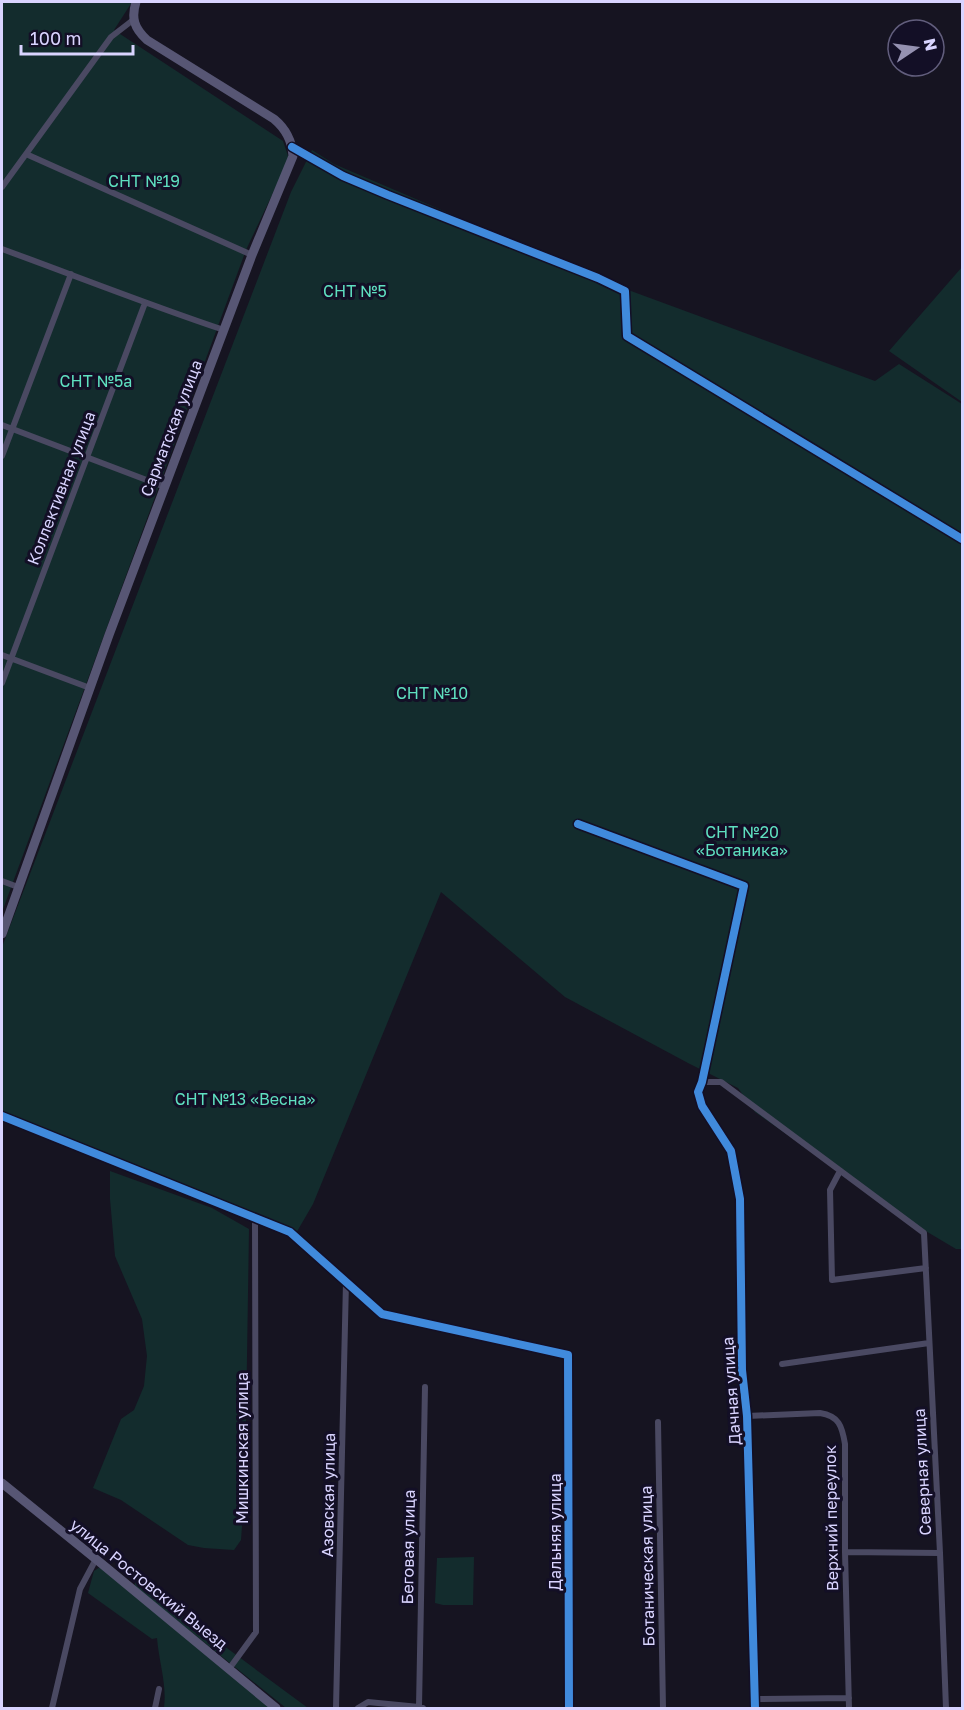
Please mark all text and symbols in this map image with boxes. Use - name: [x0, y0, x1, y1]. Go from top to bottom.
- scale bar: [21, 18, 134, 56]
- north arrow: [886, 18, 946, 78]
- text: 100 m: [30, 27, 81, 49]
- text: N: [920, 36, 942, 53]
- park label: СНТ №19: [108, 171, 180, 191]
- park label: СНТ №5: [323, 281, 387, 301]
- street label: Сарматская улица: [136, 357, 206, 499]
- park label: СНТ №5а: [60, 371, 132, 391]
- street label: Коллективная улица: [22, 408, 100, 568]
- park label: СНТ №10: [396, 683, 468, 703]
- park label: СНТ №20 «Ботаника»: [696, 822, 788, 860]
- park label: СНТ №13 «Весна»: [175, 1089, 316, 1109]
- street label: Дачная улица: [717, 1336, 745, 1446]
- street label: Мишкинская улица: [232, 1372, 252, 1524]
- street label: Северная улица: [909, 1408, 935, 1536]
- street label: Азовская улица: [317, 1433, 339, 1557]
- street label: Верхний переулок: [820, 1445, 842, 1591]
- street label: Дальняя улица: [545, 1473, 565, 1591]
- street label: Ботаническая улица: [636, 1485, 658, 1647]
- street label: Беговая улица: [397, 1489, 419, 1605]
- street label: улица Ростовский Выезд: [66, 1514, 232, 1654]

